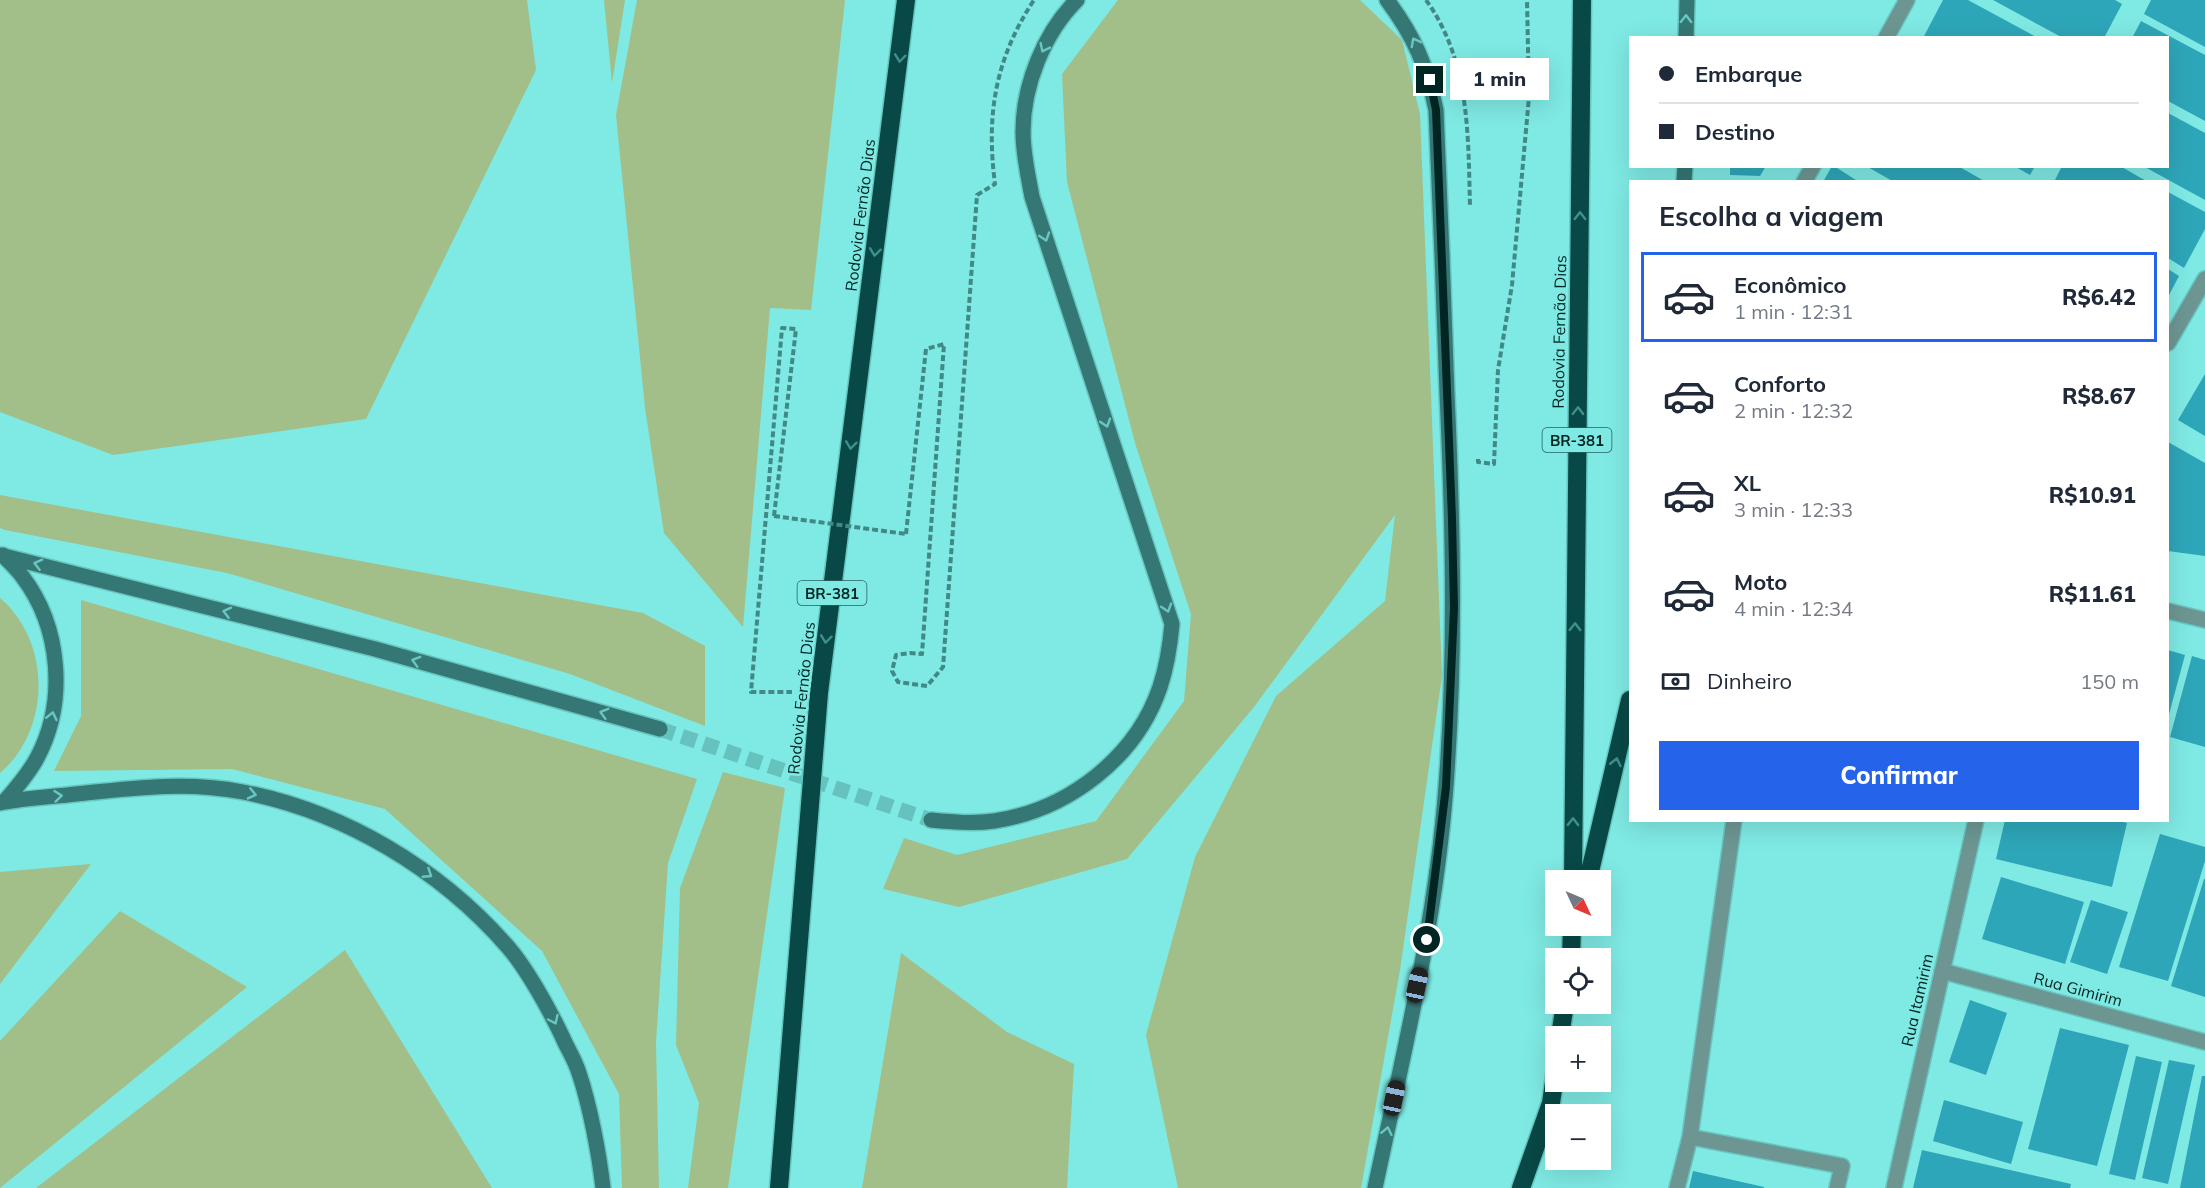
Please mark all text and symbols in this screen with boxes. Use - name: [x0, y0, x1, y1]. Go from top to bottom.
- one-way arrow: [1680, 14, 1692, 23]
- one-way arrow: [1410, 38, 1422, 49]
- one-way arrow: [1040, 42, 1052, 53]
- one-way arrow: [894, 54, 907, 63]
- callout: 1 min: [1451, 59, 1550, 101]
- text: Embarque: [1695, 60, 1802, 88]
- route end: [1416, 66, 1443, 93]
- text: 1 min: [1473, 66, 1526, 91]
- text: Destino: [1695, 118, 1775, 146]
- street label: Rodovia Fernão Dias: [841, 138, 879, 292]
- text: Escolha a viagem: [1659, 199, 1884, 233]
- one-way arrow: [1574, 212, 1586, 221]
- one-way arrow: [1038, 231, 1051, 242]
- one-way arrow: [870, 247, 882, 256]
- street label: Rodovia Fernão Dias: [1548, 255, 1570, 409]
- icon: car: [1662, 270, 1716, 324]
- text: Econômico: [1734, 271, 1847, 299]
- text: R$6.42: [2062, 283, 2136, 311]
- text: 1 min · 12:31: [1734, 299, 1853, 324]
- icon: car: [1662, 369, 1716, 423]
- text: Conforto: [1734, 370, 1826, 398]
- text: R$8.67: [2062, 382, 2136, 410]
- text: 2 min · 12:32: [1734, 398, 1853, 423]
- one-way arrow: [1571, 407, 1584, 416]
- one-way arrow: [1099, 417, 1111, 428]
- road number: BR-381: [1542, 428, 1612, 452]
- one-way arrow: [845, 441, 857, 450]
- icon: car: [1662, 468, 1716, 522]
- text: XL: [1734, 469, 1761, 497]
- text: R$10.91: [2049, 481, 2136, 509]
- text: 3 min · 12:33: [1734, 497, 1853, 522]
- one-way arrow: [34, 558, 44, 571]
- icon: car: [1662, 567, 1716, 621]
- text: Moto: [1734, 568, 1787, 596]
- text: R$11.61: [2049, 580, 2136, 608]
- road number: BR-381: [798, 581, 866, 605]
- text: 4 min · 12:34: [1734, 596, 1853, 621]
- one-way arrow: [1159, 602, 1172, 613]
- one-way arrow: [223, 606, 233, 619]
- street label: Rodovia Fernão Dias: [783, 621, 819, 775]
- one-way arrow: [1569, 623, 1581, 632]
- one-way arrow: [821, 634, 833, 643]
- one-way arrow: [411, 655, 421, 668]
- icon: cash: [1659, 665, 1692, 698]
- text: Dinheiro: [1707, 667, 1792, 695]
- text: 150 m: [2080, 669, 2139, 694]
- one-way arrow: [599, 708, 610, 720]
- one-way arrow: [44, 711, 57, 721]
- button: Confirmar: [1659, 741, 2139, 810]
- one-way arrow: [1609, 757, 1622, 767]
- one-way arrow: [247, 787, 257, 800]
- one-way arrow: [54, 790, 63, 803]
- one-way arrow: [1567, 818, 1579, 827]
- one-way arrow: [421, 867, 432, 878]
- north arrow: [1545, 870, 1611, 936]
- map controls: [1545, 870, 1611, 1170]
- route start: [1413, 926, 1440, 953]
- button: locate: [1545, 948, 1611, 1014]
- street label: Rua Itamirim: [1897, 951, 1937, 1049]
- car: [1404, 966, 1430, 1004]
- street label: Rua Gimirim: [2031, 968, 2125, 1010]
- one-way arrow: [547, 1014, 559, 1025]
- button: +: [1545, 1026, 1611, 1092]
- car: [1381, 1079, 1407, 1117]
- button: −: [1545, 1104, 1611, 1170]
- one-way arrow: [1380, 1126, 1393, 1136]

